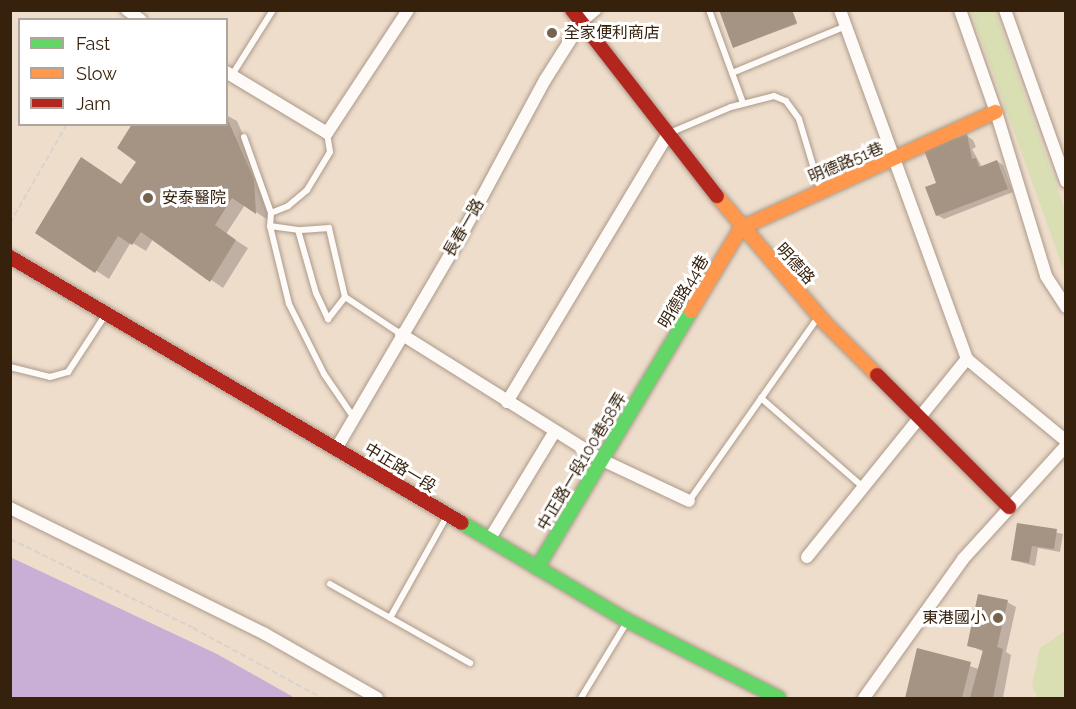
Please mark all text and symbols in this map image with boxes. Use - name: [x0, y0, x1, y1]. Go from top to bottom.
- legend: [18, 18, 228, 126]
- place label: 全家便利商店: [564, 23, 660, 43]
- marker: 全家便利商店: [545, 26, 559, 40]
- text: Fast: [76, 33, 110, 54]
- text: Slow: [76, 63, 117, 84]
- text: Jam: [76, 93, 111, 114]
- street label: 明德路51巷: [806, 139, 886, 187]
- place label: 安泰醫院: [162, 188, 226, 208]
- marker: 安泰醫院: [139, 189, 157, 207]
- street label: 長春一路: [440, 195, 488, 261]
- street label: 明德路: [772, 240, 818, 288]
- street label: 明德路44巷: [655, 252, 713, 332]
- street label: 中正路一段100巷58弄: [533, 390, 631, 534]
- street label: 中正路一段: [361, 439, 439, 497]
- place label: 東港國小: [922, 608, 986, 628]
- marker: 東港國小: [991, 611, 1005, 625]

